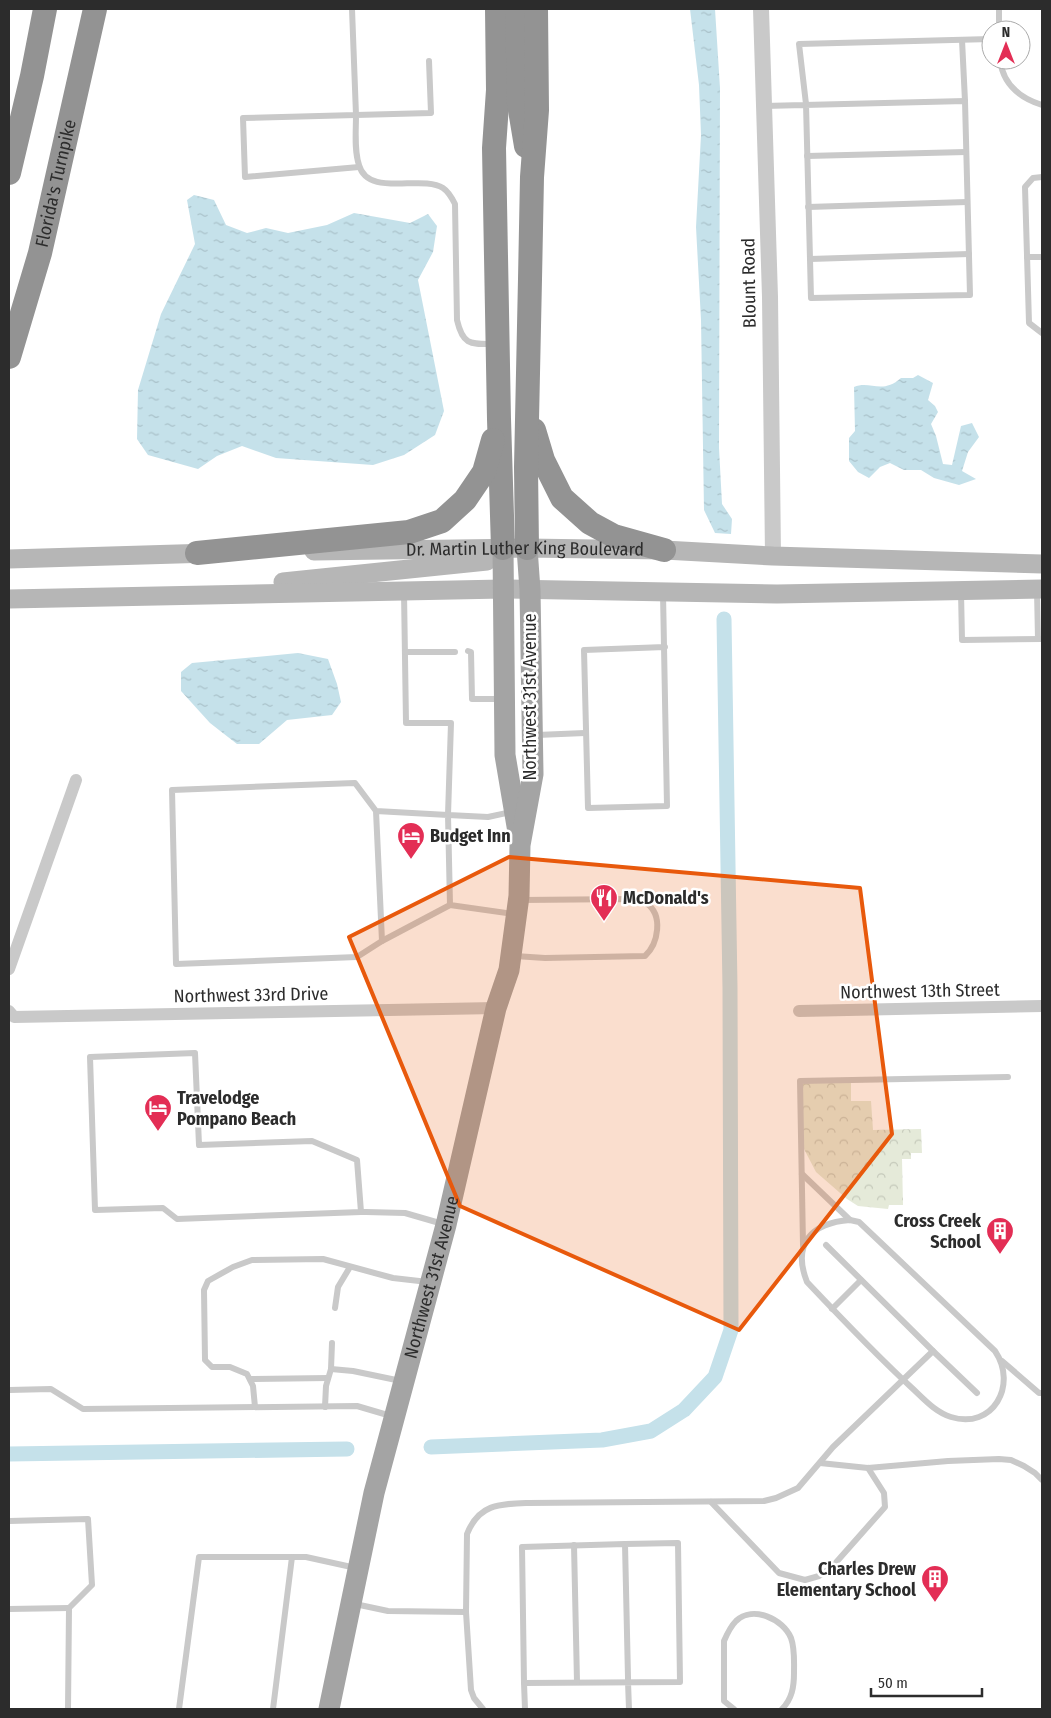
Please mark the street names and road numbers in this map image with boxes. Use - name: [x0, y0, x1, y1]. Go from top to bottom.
- street label: Florida's Turnpike: [31, 117, 81, 249]
- street label: Blount Road: [737, 238, 761, 328]
- street label: Dr. Martin Luther King Boulevard: [406, 537, 644, 561]
- street label: Northwest 31st Avenue: [519, 613, 541, 781]
- street label: Northwest 13th Street: [840, 979, 1000, 1003]
- street label: Northwest 33rd Drive: [174, 983, 329, 1007]
- street label: Northwest 31st Avenue: [400, 1194, 463, 1361]

